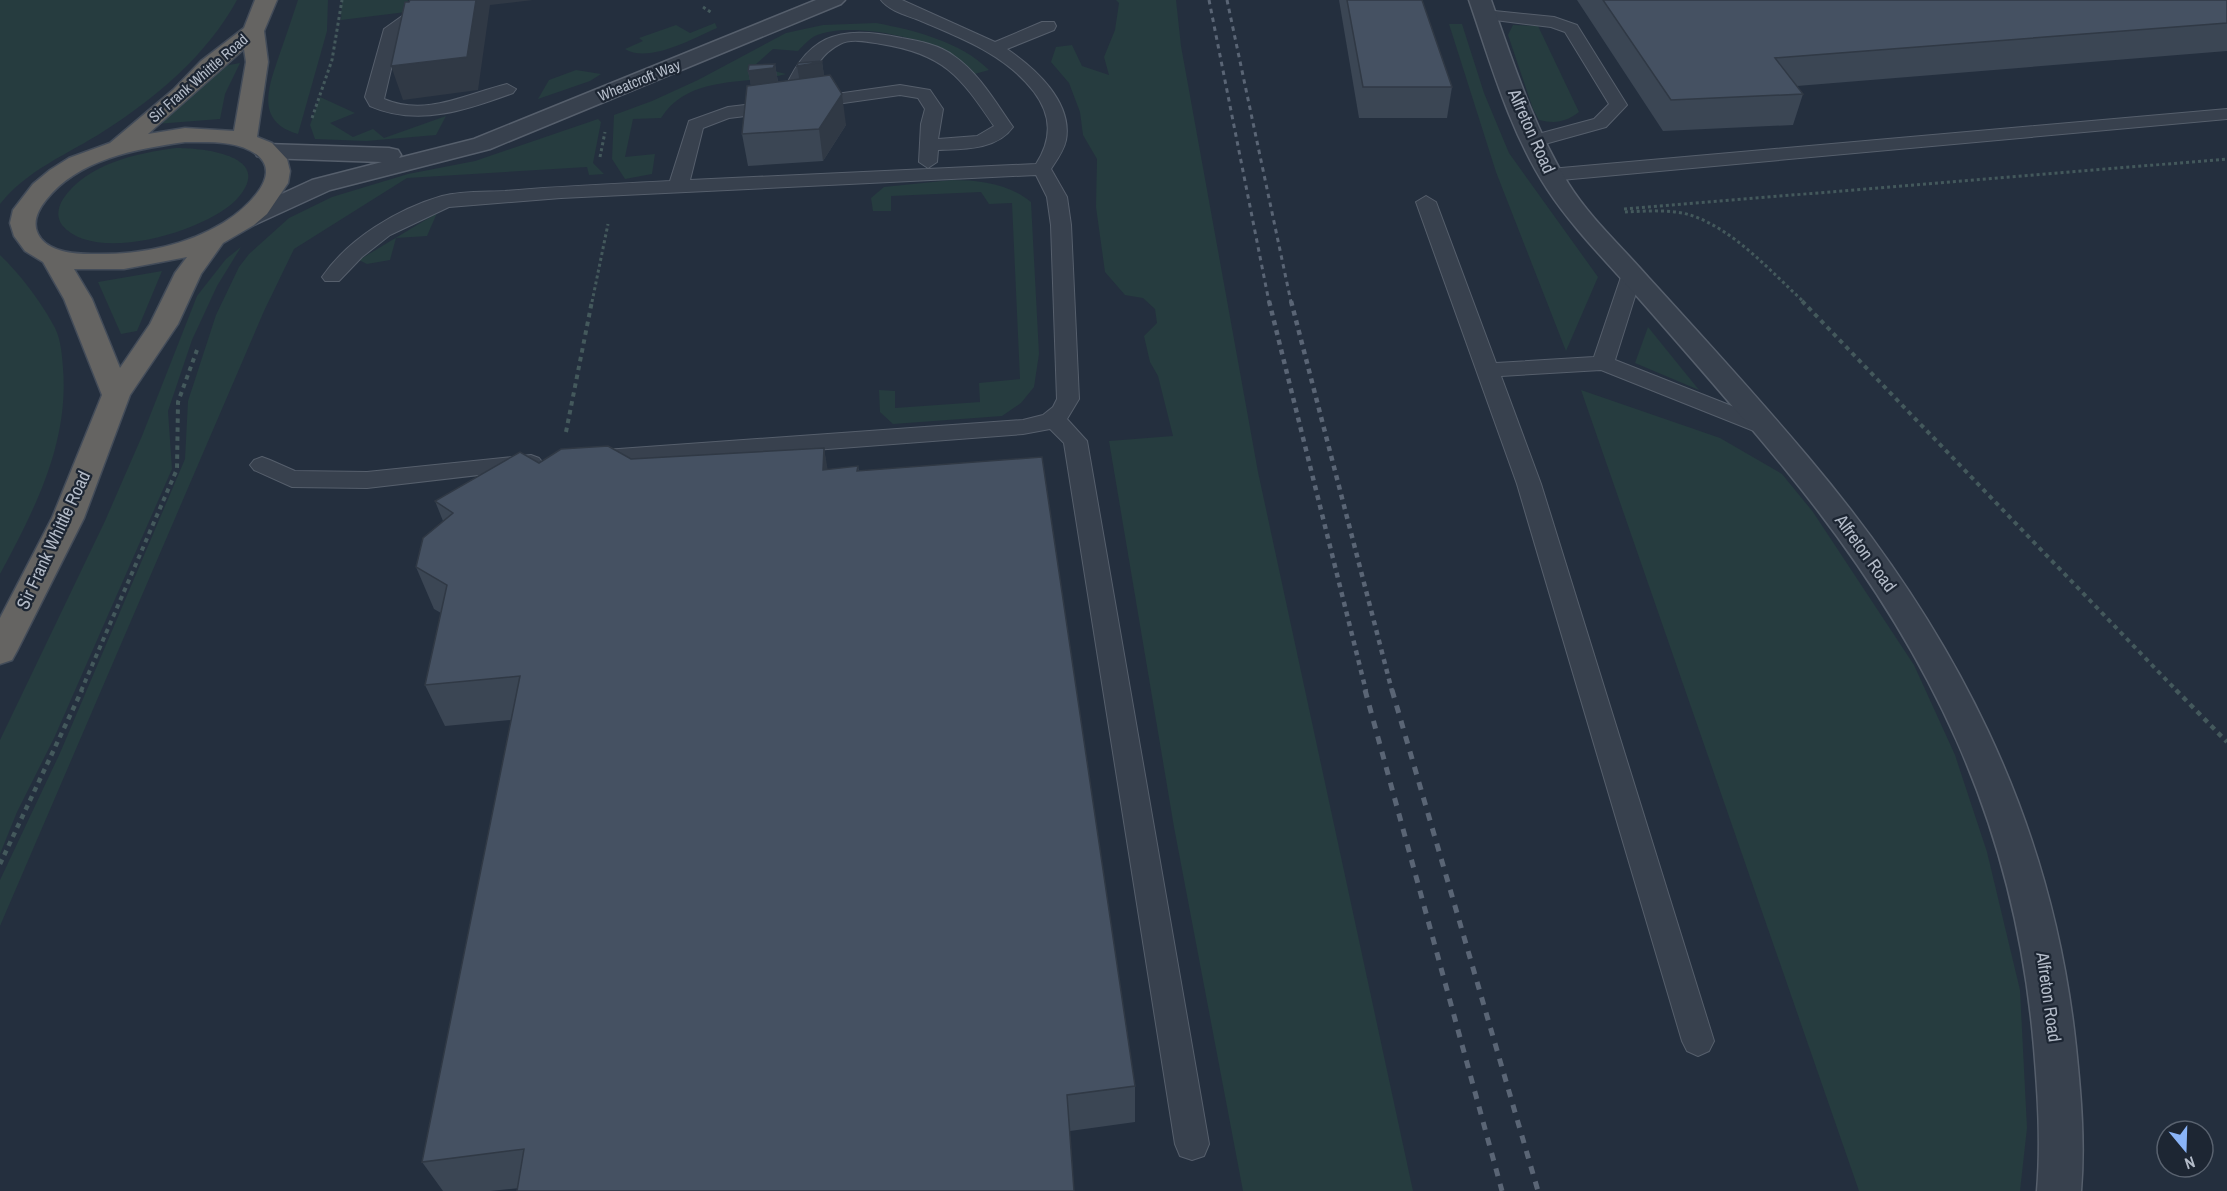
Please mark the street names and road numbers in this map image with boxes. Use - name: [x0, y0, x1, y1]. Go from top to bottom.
- street label: Sir Frank Whittle Road: [144, 29, 252, 127]
- street label: Wheatcroft Way: [595, 54, 684, 106]
- street label: Alfreton Road: [1502, 84, 1562, 177]
- street label: Sir Frank Whittle Road: [10, 467, 96, 613]
- street label: Alfreton Road: [1829, 508, 1903, 597]
- street label: Alfreton Road: [2030, 950, 2068, 1043]

